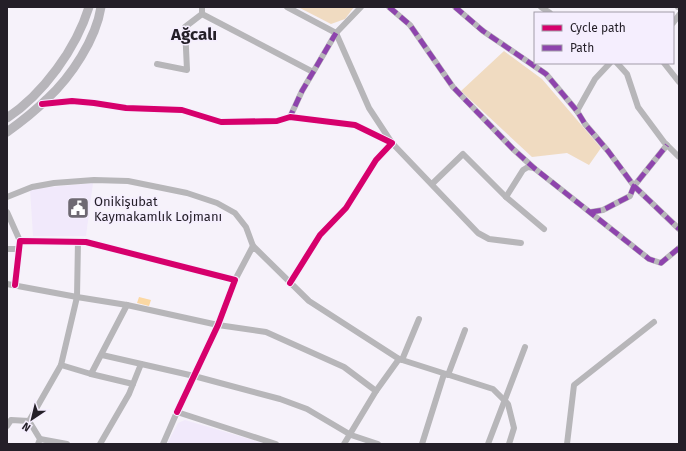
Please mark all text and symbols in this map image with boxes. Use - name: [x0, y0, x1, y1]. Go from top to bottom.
- legend: [534, 12, 674, 64]
- text: Cycle path: [570, 21, 626, 35]
- district label: Ağcalı: [170, 24, 217, 45]
- text: Path: [570, 41, 594, 55]
- place label: Onikişubat Kaymakamlık Lojmanı: [94, 194, 222, 224]
- public building icon: Onikişubat Kaymakamlık Lojmanı: [65, 195, 91, 221]
- north arrow: [12, 399, 52, 439]
- text: N: [20, 419, 33, 434]

